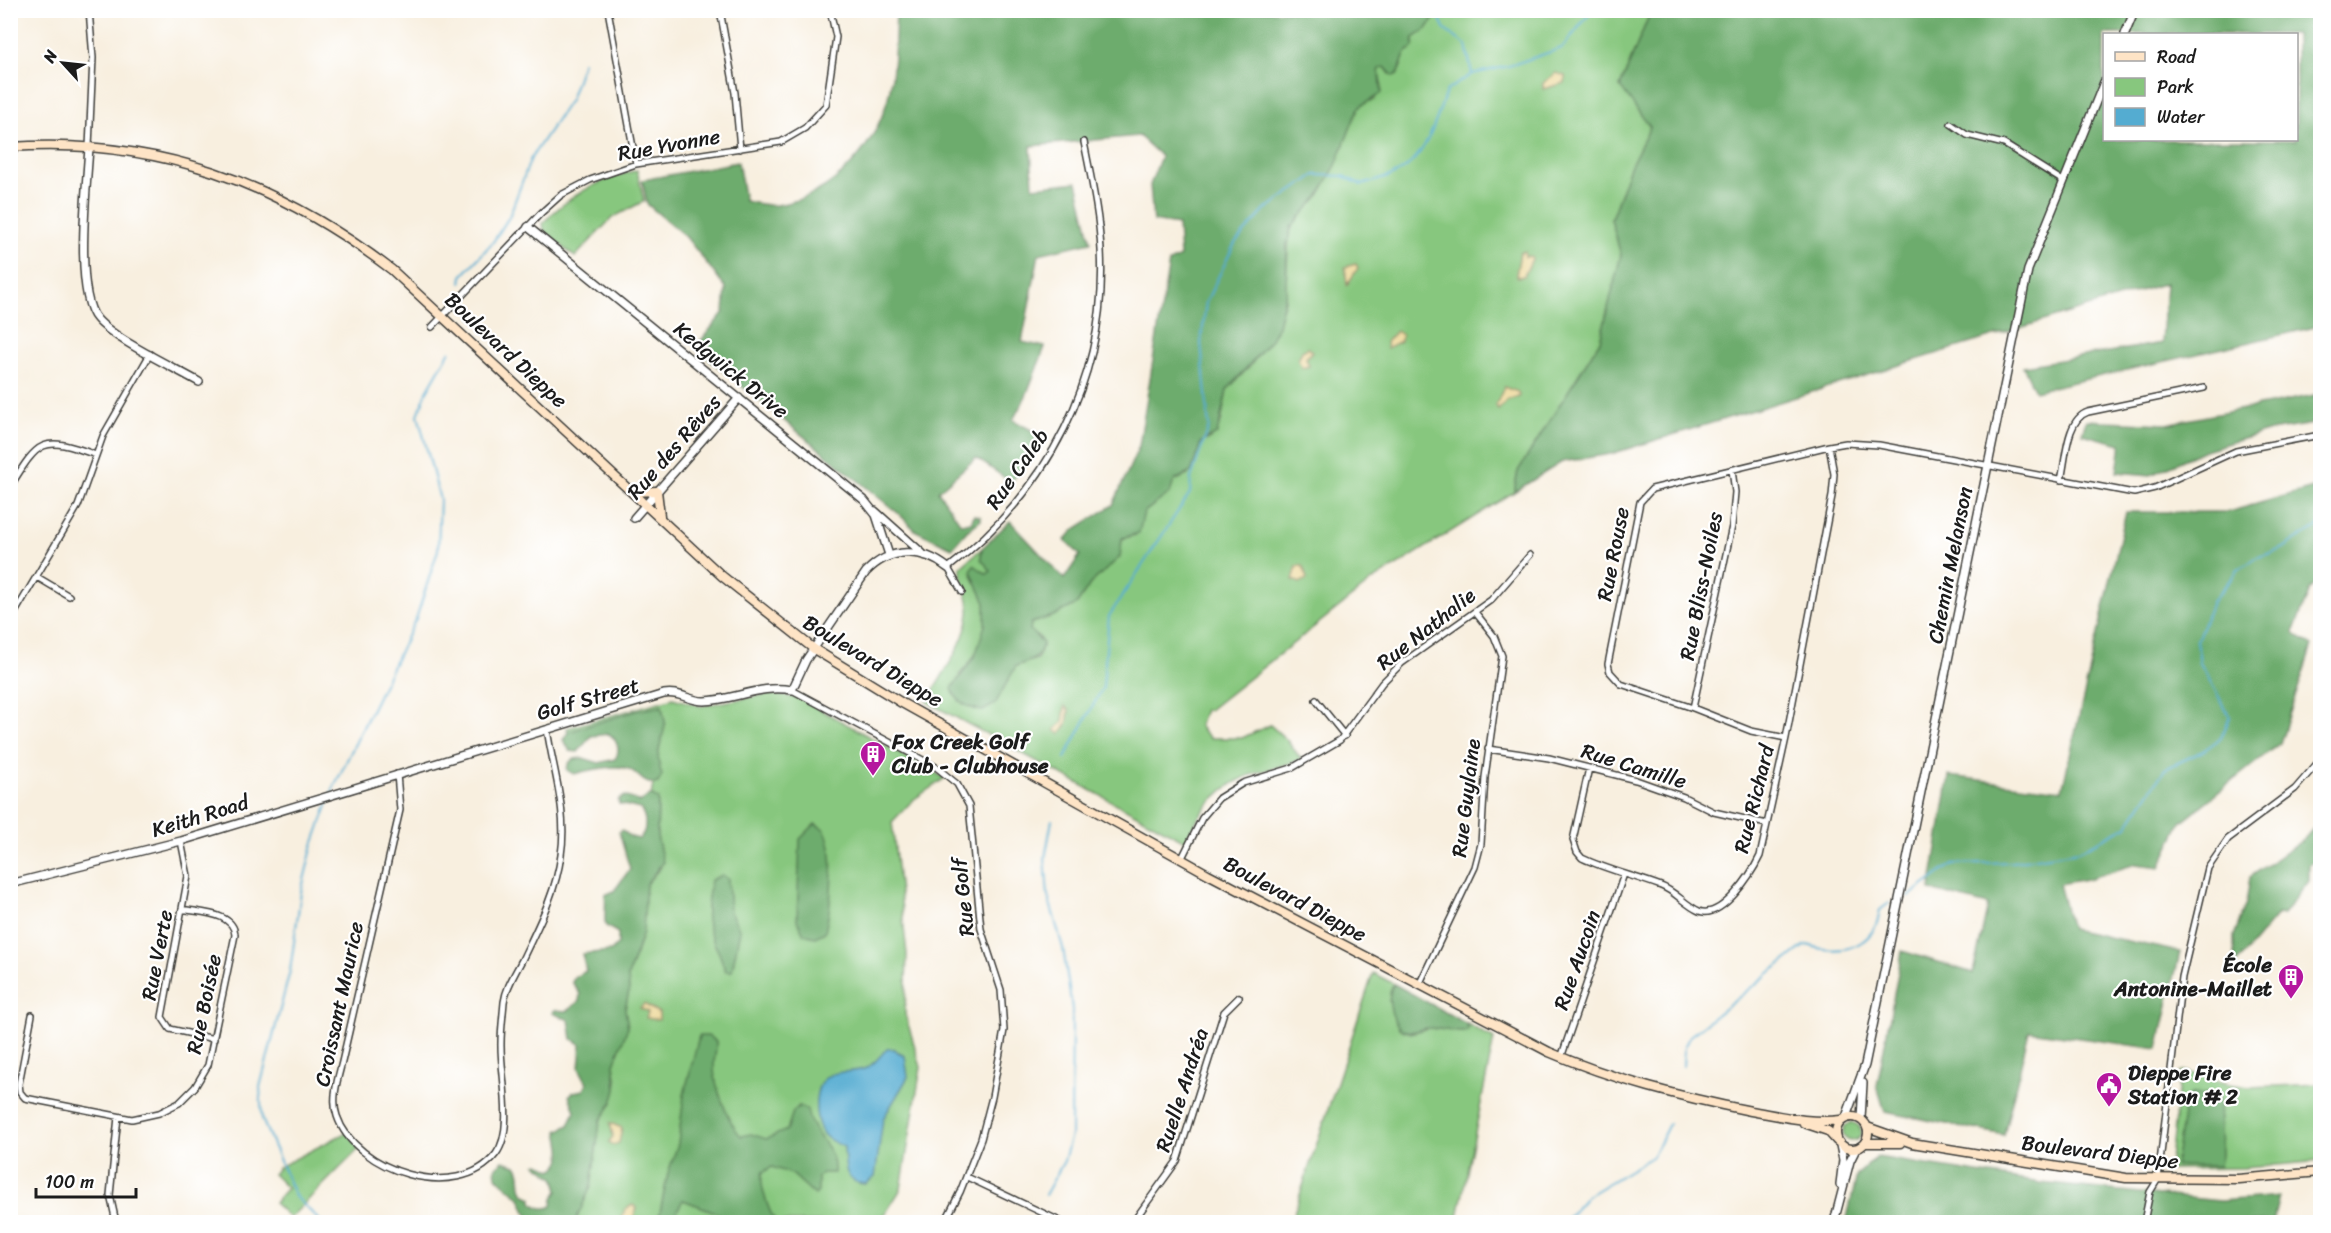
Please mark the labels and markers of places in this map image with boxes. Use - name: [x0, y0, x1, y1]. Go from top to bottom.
- place label: Fox Creek Golf Club - Clubhouse: [891, 723, 1049, 785]
- building icon: Fox Creek Golf Club - Clubhouse: [858, 739, 888, 777]
- place label: École Antonine-Maillet: [2113, 946, 2273, 1008]
- building icon: École Antonine-Maillet: [2276, 962, 2306, 1000]
- place label: Dieppe Fire Station # 2: [2127, 1054, 2238, 1116]
- public building icon: Dieppe Fire Station # 2: [2094, 1070, 2124, 1108]

